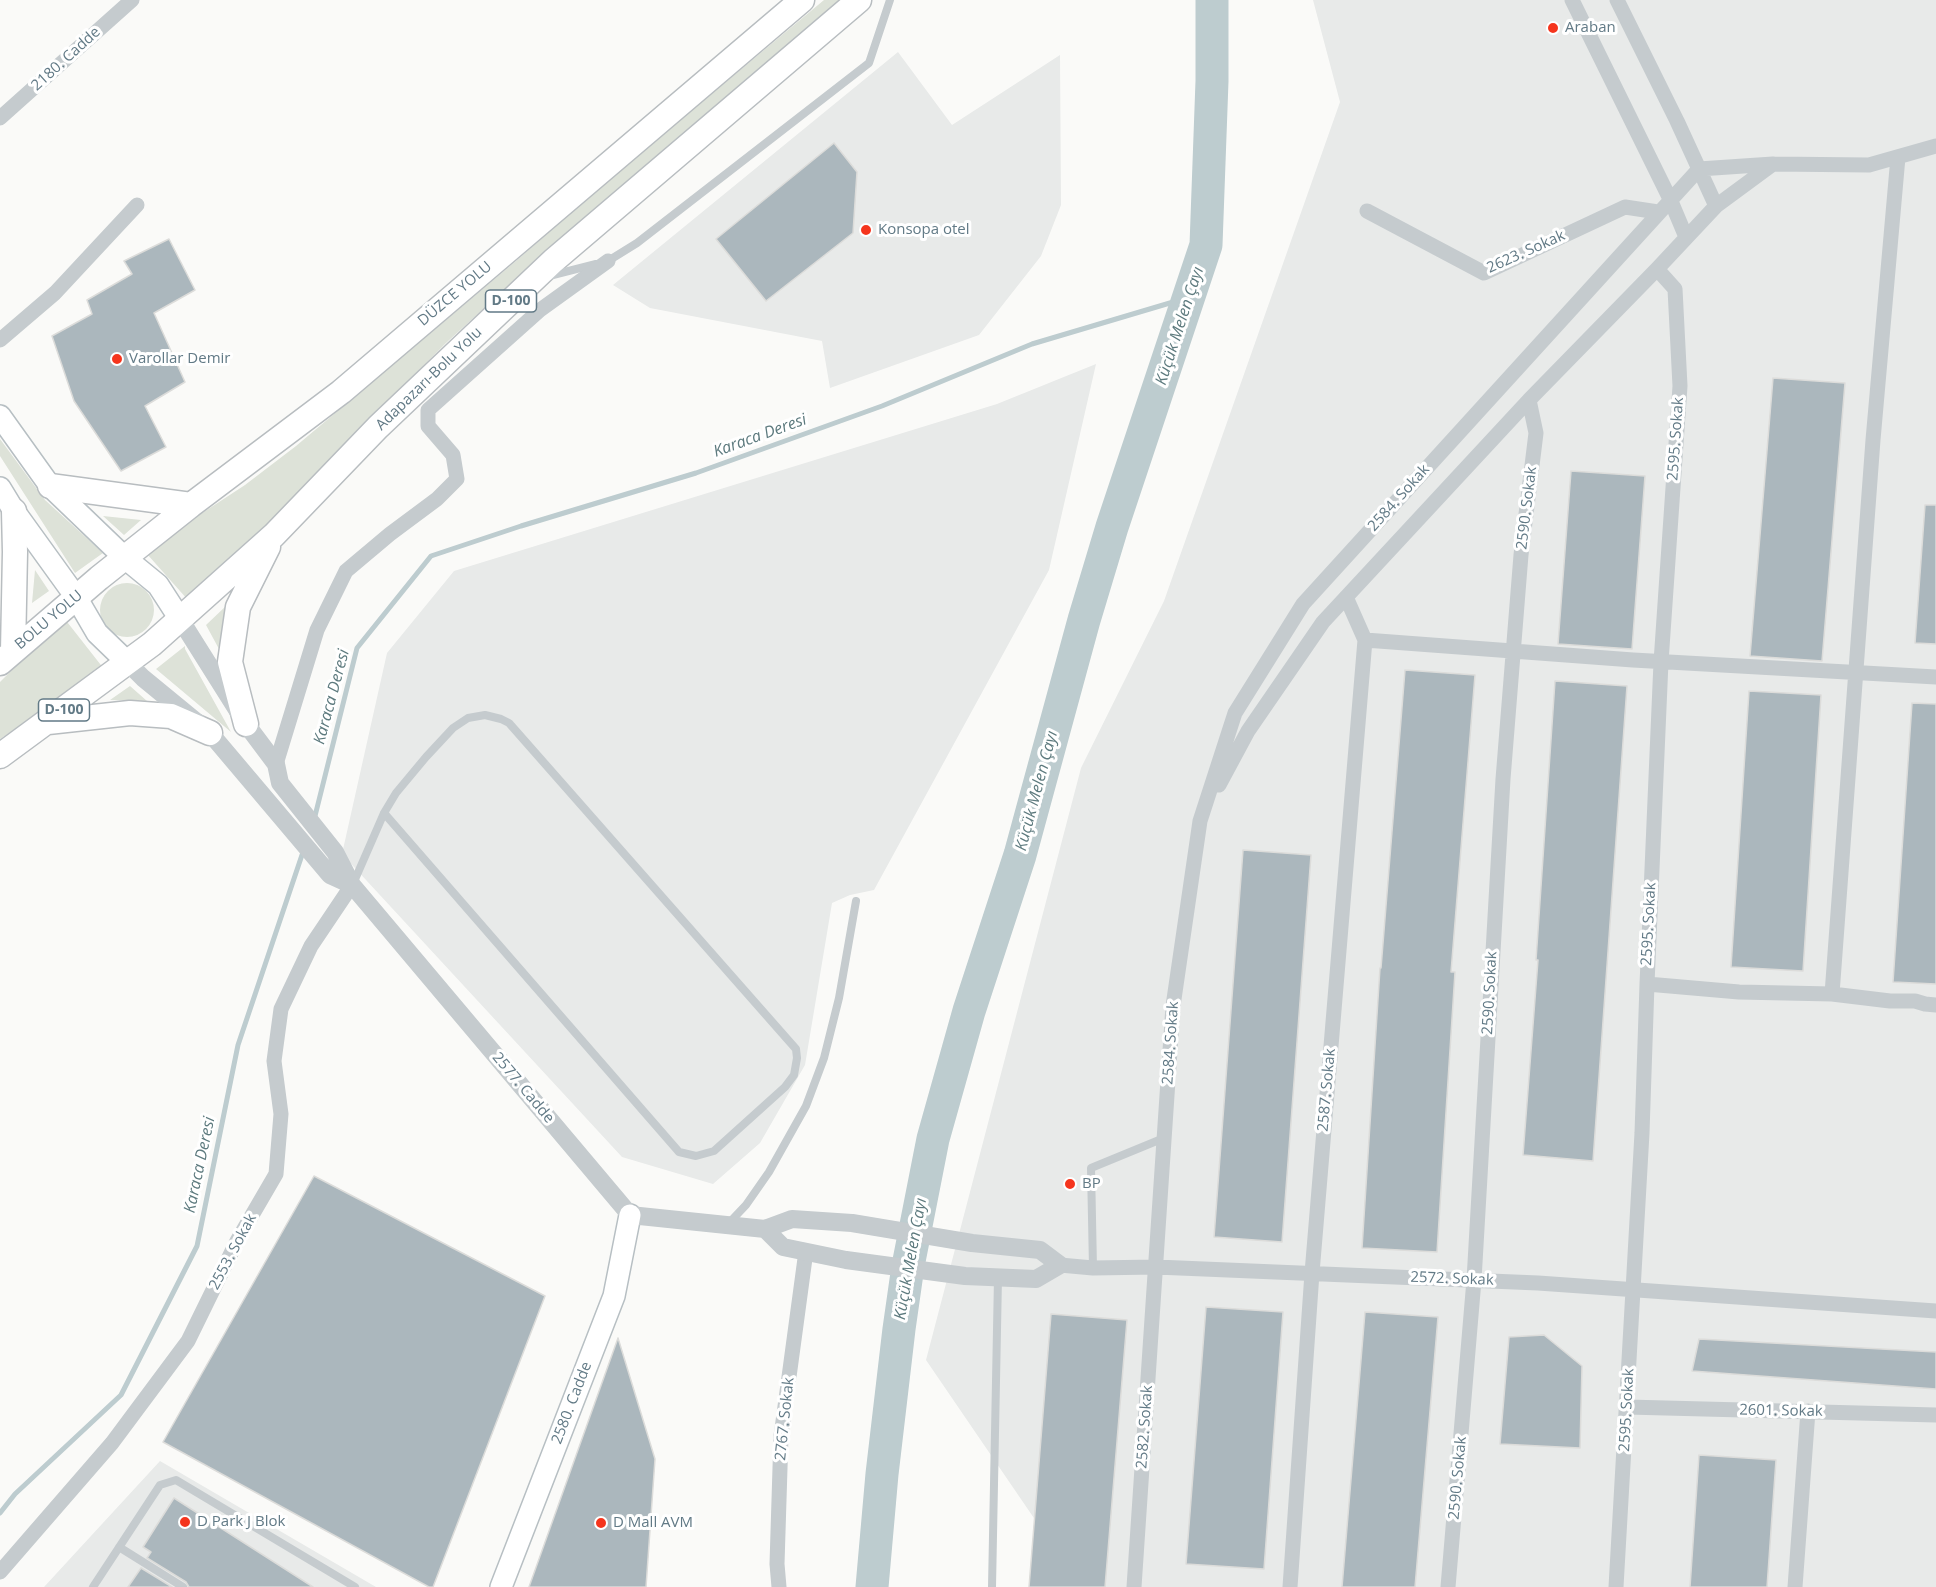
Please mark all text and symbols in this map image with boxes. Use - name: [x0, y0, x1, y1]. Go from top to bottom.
- place label: Araban: [1565, 19, 1616, 37]
- marker: Araban: [1546, 21, 1560, 35]
- street label: 2180. Cadde: [28, 23, 104, 95]
- place label: Konsopa otel: [878, 221, 970, 239]
- marker: Konsopa otel: [859, 223, 873, 237]
- street label: 2623. Sokak: [1484, 227, 1568, 277]
- street label: DÜZCE YOLU: [414, 258, 496, 330]
- water label: Küçük Melen Çayı: [1152, 264, 1208, 388]
- road number: D-100: [486, 290, 536, 312]
- street label: Adapazarı-Bolu Yolu: [372, 324, 486, 434]
- place label: Varollar Demir: [129, 350, 230, 368]
- marker: Varollar Demir: [110, 352, 124, 366]
- street label: 2595. Sokak: [1664, 397, 1688, 481]
- water label: Karaca Deresi: [711, 410, 809, 462]
- street label: 2584. Sokak: [1364, 461, 1434, 535]
- street label: 2590. Sokak: [1513, 465, 1541, 551]
- street label: BOLU YOLU: [11, 586, 87, 654]
- water label: Karaca Deresi: [310, 647, 354, 747]
- road number: D-100: [38, 699, 90, 721]
- water label: Küçük Melen Çayı: [1012, 729, 1062, 853]
- street label: 2595. Sokak: [1638, 882, 1660, 966]
- street label: 2590. Sokak: [1479, 951, 1501, 1035]
- street label: 2584. Sokak: [1159, 1001, 1183, 1085]
- street label: 2587. Sokak: [1314, 1048, 1340, 1132]
- street label: 2577. Cadde: [488, 1049, 558, 1127]
- water label: Karaca Deresi: [180, 1115, 220, 1215]
- place label: BP: [1082, 1175, 1101, 1193]
- marker: BP: [1063, 1177, 1077, 1191]
- water label: Küçük Melen Çayı: [891, 1197, 931, 1321]
- street label: 2553. Sokak: [205, 1211, 261, 1293]
- street label: 2572. Sokak: [1410, 1269, 1494, 1289]
- street label: 2580. Cadde: [548, 1359, 596, 1447]
- street label: 2595. Sokak: [1616, 1368, 1638, 1452]
- street label: 2767. Sokak: [772, 1377, 798, 1461]
- street label: 2582. Sokak: [1133, 1385, 1157, 1469]
- street label: 2601. Sokak: [1739, 1401, 1823, 1421]
- street label: 2590. Sokak: [1445, 1436, 1471, 1520]
- place label: D Park J Blok: [197, 1513, 285, 1531]
- place label: D Mall AVM: [613, 1514, 693, 1532]
- marker: D Park J Blok: [178, 1515, 192, 1529]
- marker: D Mall AVM: [594, 1516, 608, 1530]

